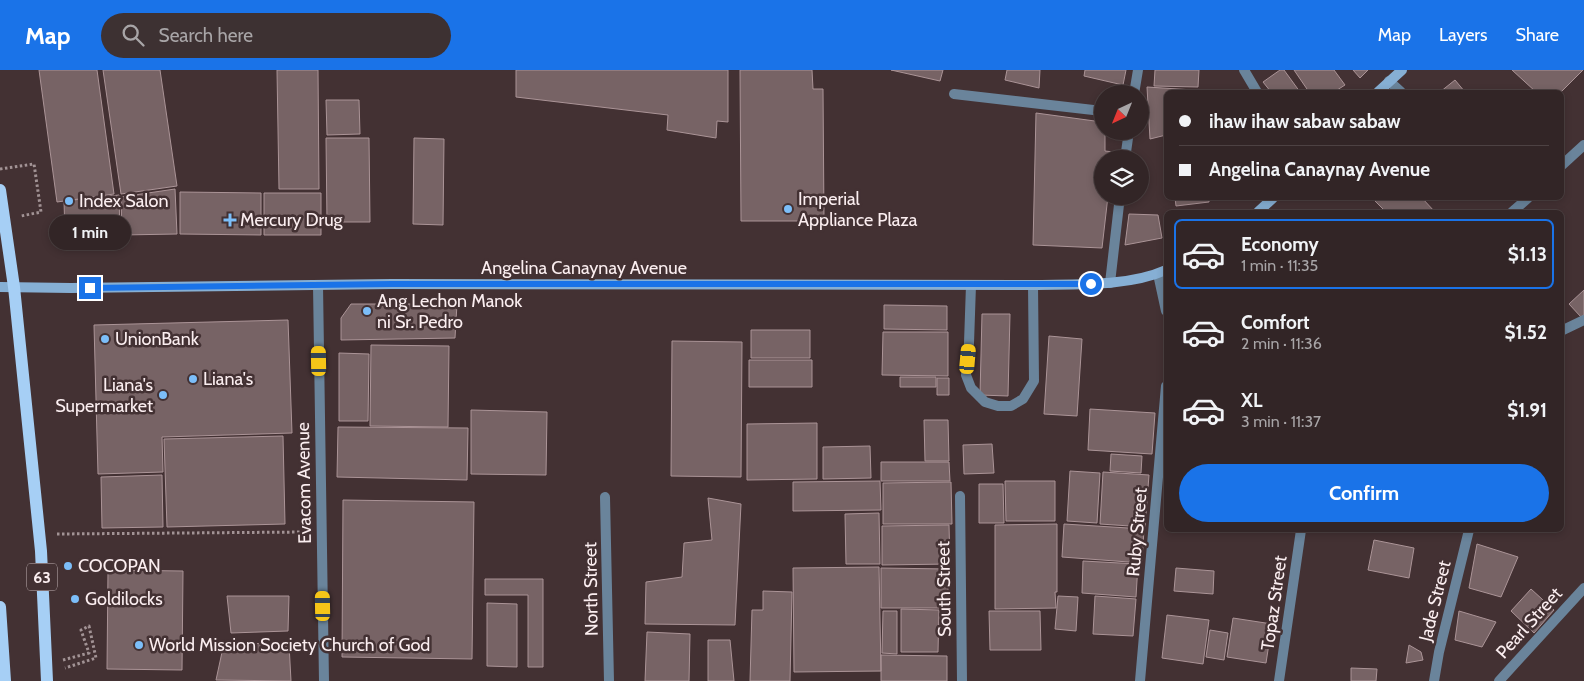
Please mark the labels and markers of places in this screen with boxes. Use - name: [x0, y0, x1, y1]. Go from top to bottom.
- place label: Imperial Appliance Plaza: [798, 188, 918, 231]
- place label: Index Salon: [79, 190, 168, 212]
- marker: Index Salon: [63, 195, 75, 207]
- marker: Imperial Appliance Plaza: [782, 203, 794, 215]
- place label: Mercury Drug: [240, 209, 344, 231]
- marker: Mercury Drug: [224, 214, 236, 226]
- place label: Ang Lechon Manok ni Sr. Pedro: [377, 290, 523, 333]
- marker: Ang Lechon Manok ni Sr. Pedro: [361, 305, 373, 317]
- place label: UnionBank: [115, 328, 200, 350]
- marker: UnionBank: [99, 333, 111, 345]
- place label: Liana's: [203, 368, 253, 390]
- marker: Liana's: [187, 373, 199, 385]
- place label: Liana's Supermarket: [55, 374, 153, 417]
- marker: Liana's Supermarket: [157, 389, 169, 401]
- place label: COCOPAN: [78, 555, 161, 577]
- marker: COCOPAN: [62, 560, 74, 572]
- place label: Goldilocks: [85, 588, 163, 610]
- marker: Goldilocks: [69, 593, 81, 605]
- place label: World Mission Society Church of God: [149, 634, 430, 656]
- marker: World Mission Society Church of God: [133, 639, 145, 651]

